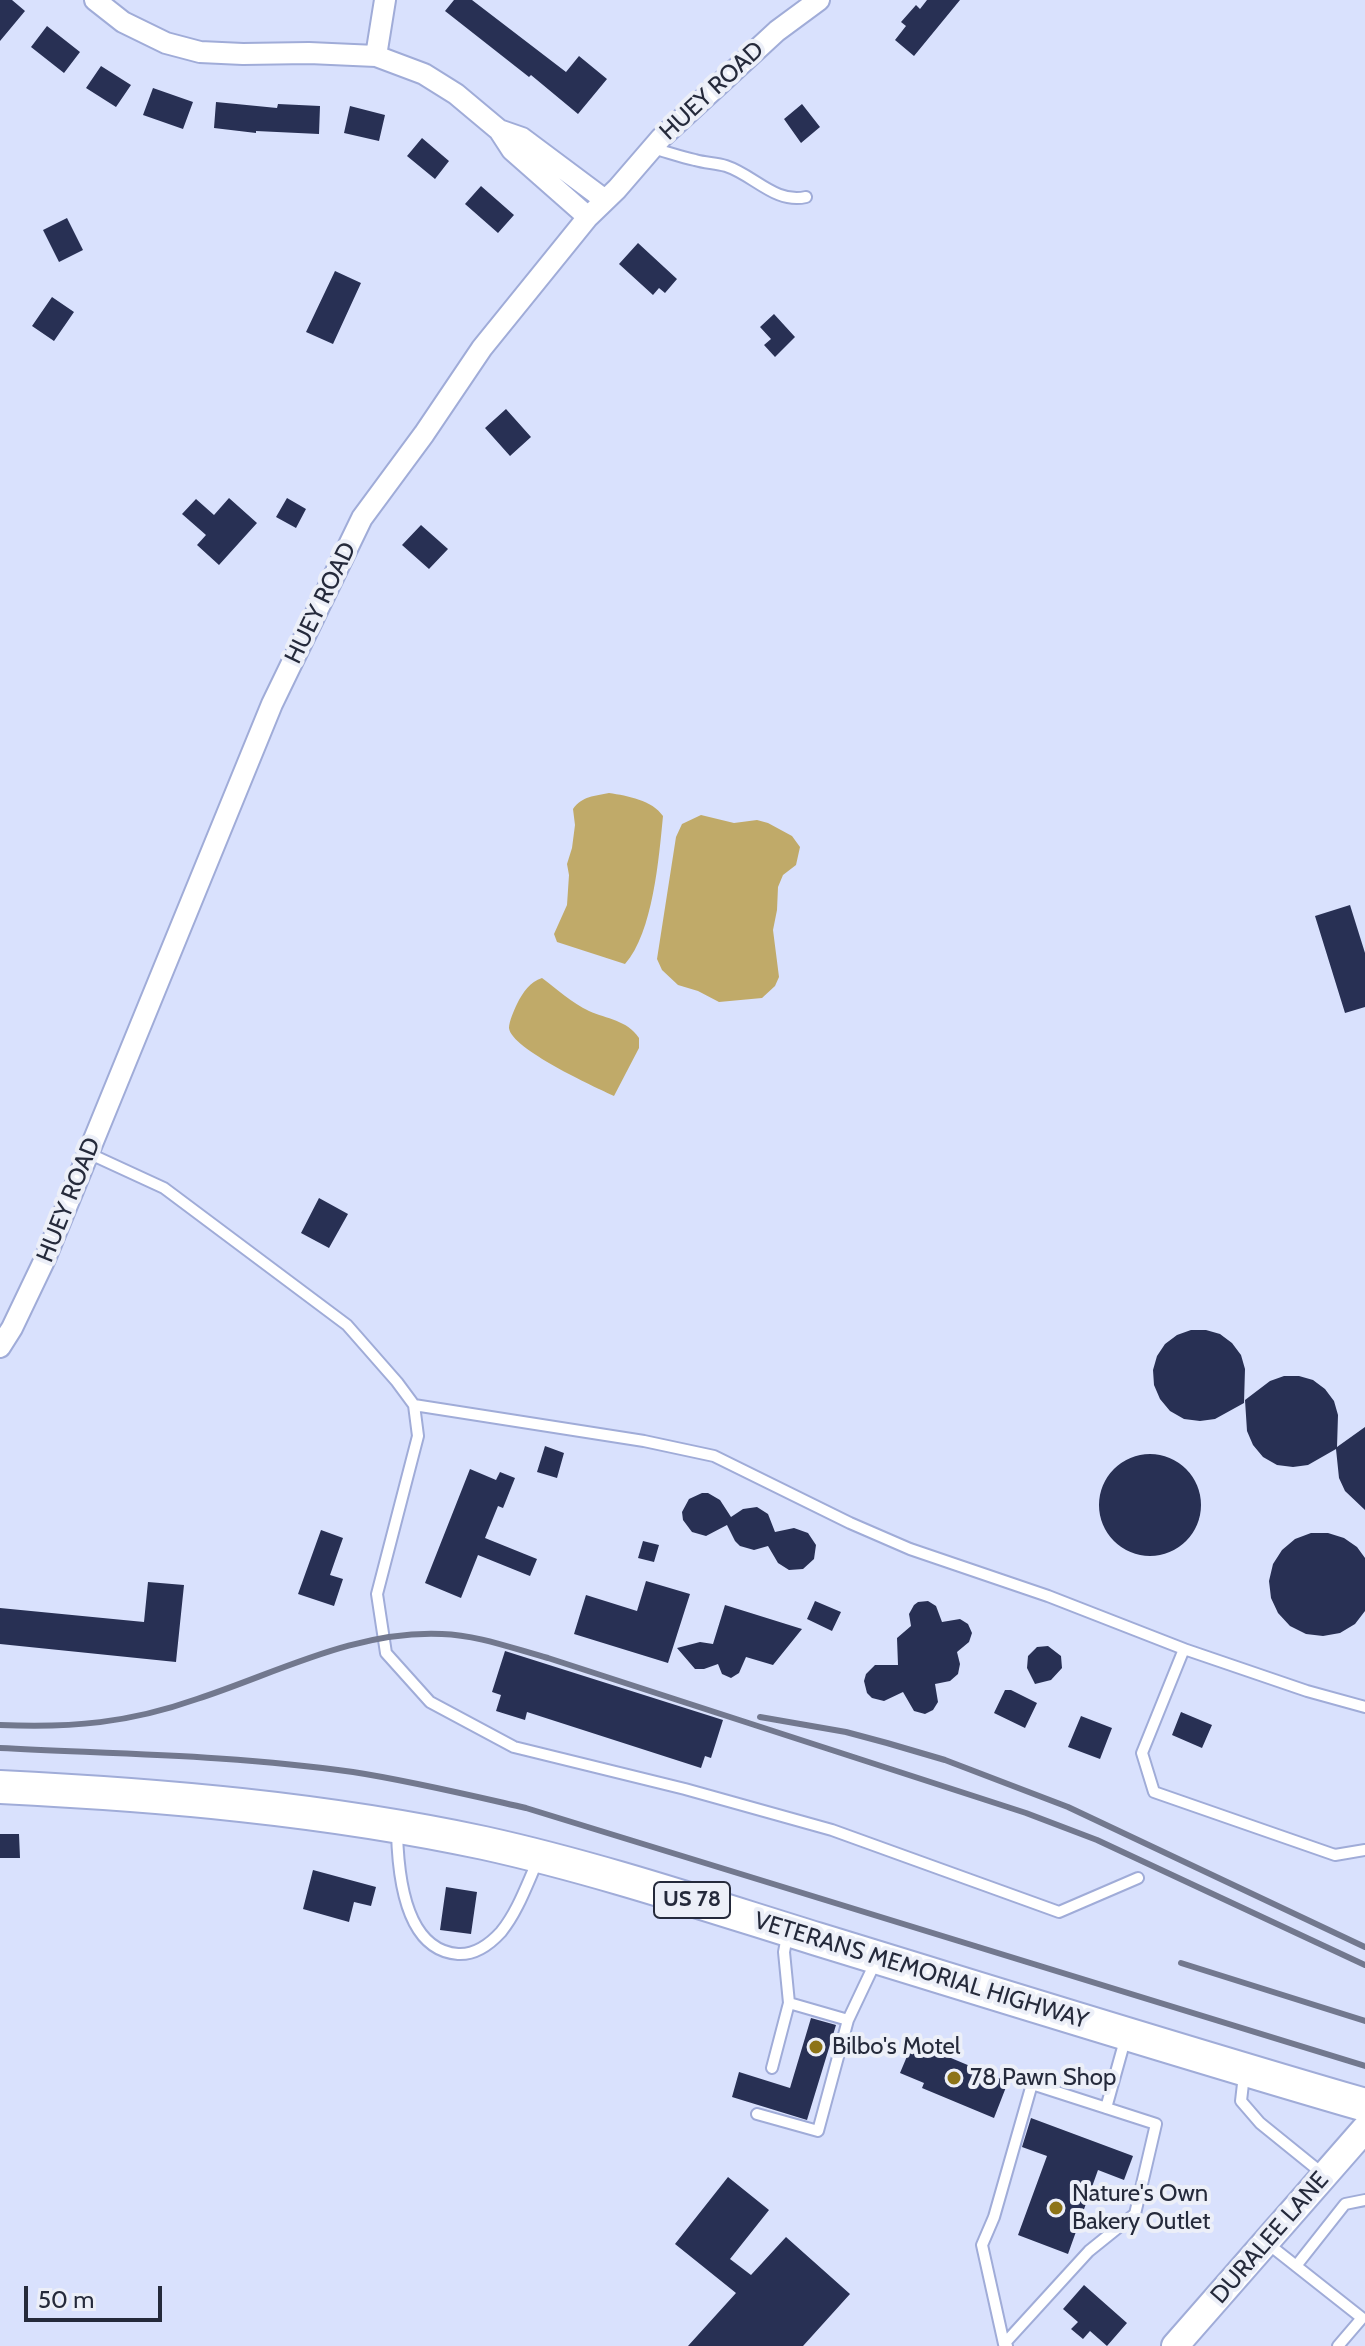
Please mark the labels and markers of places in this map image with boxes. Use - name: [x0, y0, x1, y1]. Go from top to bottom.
- place label: Bilbo's Motel: [832, 2033, 960, 2061]
- marker: Bilbo's Motel: [807, 2038, 825, 2056]
- place label: 78 Pawn Shop: [970, 2064, 1116, 2092]
- marker: 78 Pawn Shop: [945, 2069, 963, 2087]
- place label: Nature's Own Bakery Outlet: [1072, 2180, 1210, 2236]
- marker: Nature's Own Bakery Outlet: [1047, 2199, 1065, 2217]

